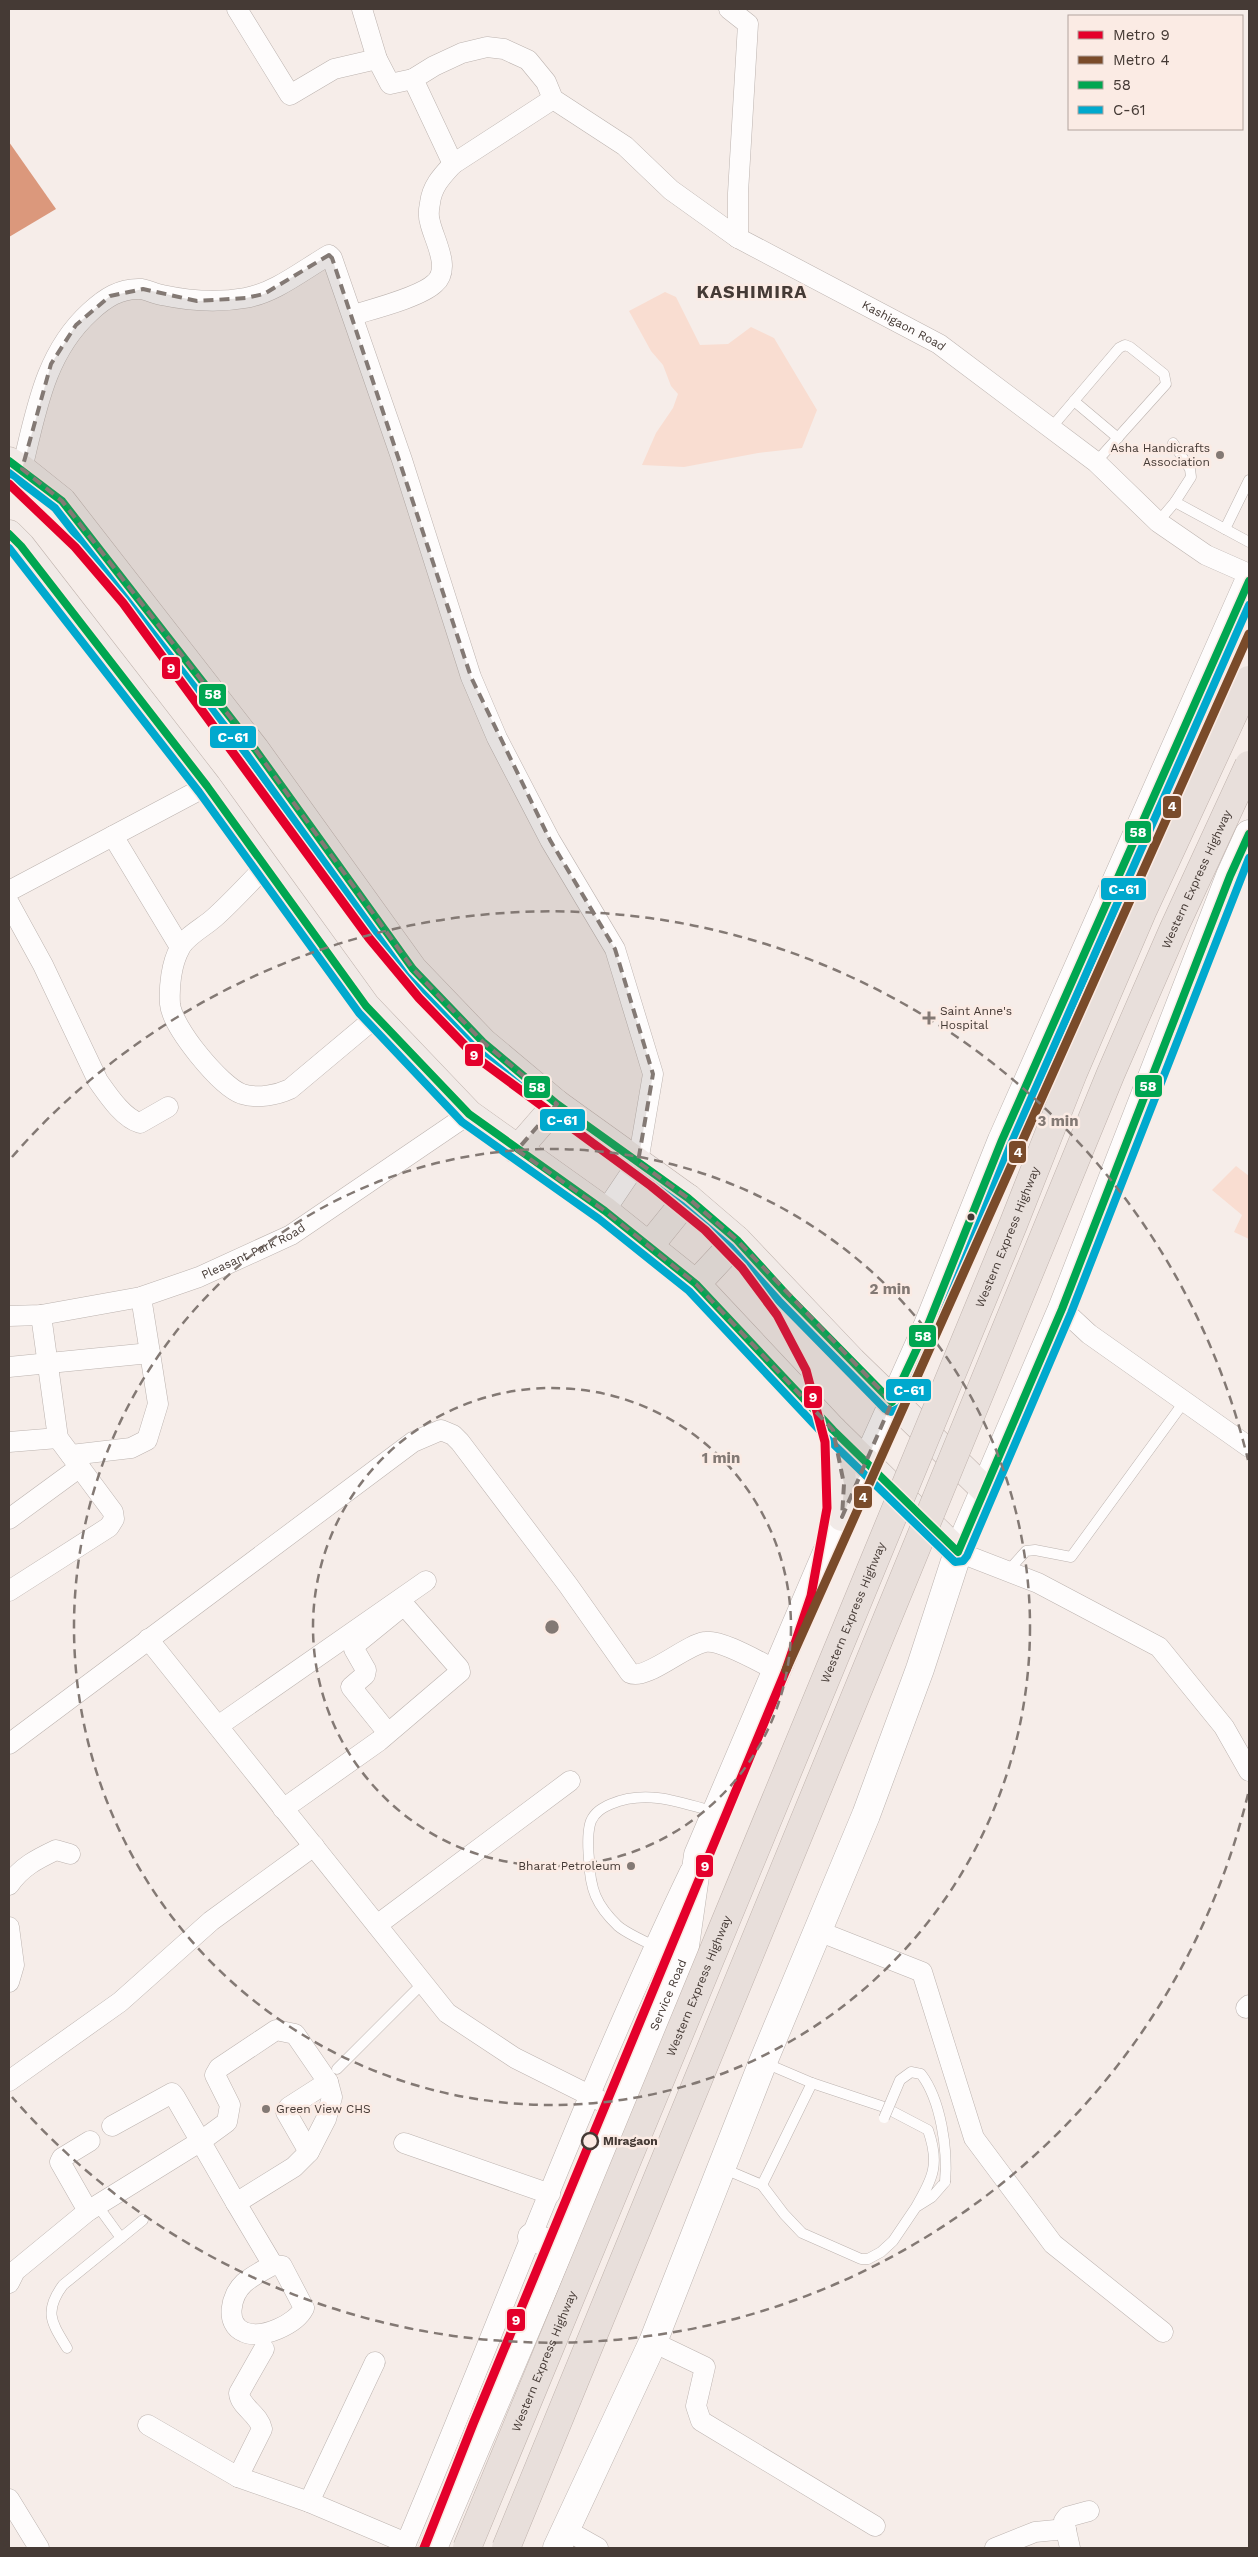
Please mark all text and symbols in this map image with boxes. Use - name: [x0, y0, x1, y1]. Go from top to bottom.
- legend: [1068, 15, 1243, 130]
- text: Metro 9: [1113, 26, 1170, 44]
- text: Metro 4: [1113, 51, 1170, 69]
- text: 58: [1113, 76, 1131, 94]
- text: C-61: [1113, 101, 1146, 119]
- district label: KASHIMIRA: [697, 281, 807, 302]
- street label: Kashigaon Road: [860, 298, 948, 354]
- place label: Asha Handicrafts Association: [1110, 441, 1210, 469]
- marker: Asha Handicrafts Association: [1214, 449, 1226, 461]
- line badge: 9: [161, 656, 181, 680]
- text: 9: [167, 660, 175, 676]
- line badge: 58: [198, 683, 227, 707]
- text: 58: [205, 686, 222, 702]
- line badge: C-61: [209, 725, 257, 749]
- text: C-61: [217, 729, 249, 745]
- line badge: 4: [1162, 795, 1182, 819]
- text: 4: [1167, 798, 1177, 814]
- street label: Western Express Highway: [1159, 807, 1235, 951]
- line badge: 58: [1124, 820, 1152, 844]
- text: 58: [1130, 824, 1147, 840]
- line badge: C-61: [1100, 877, 1147, 901]
- text: C-61: [1108, 881, 1140, 897]
- place label: Saint Anne's Hospital: [940, 1004, 1012, 1032]
- marker: Saint Anne's Hospital: [922, 1011, 936, 1025]
- line badge: 9: [464, 1043, 484, 1067]
- text: 9: [470, 1047, 478, 1063]
- line badge: 58: [1134, 1074, 1163, 1098]
- line badge: 58: [523, 1075, 551, 1099]
- text: 58: [1140, 1078, 1157, 1094]
- text: 58: [529, 1079, 546, 1095]
- line badge: C-61: [539, 1108, 586, 1132]
- text: C-61: [546, 1112, 578, 1128]
- text: 3 min: [1038, 1112, 1078, 1130]
- line badge: 4: [1008, 1140, 1027, 1164]
- text: 4: [1013, 1144, 1023, 1160]
- street label: Western Express Highway: [973, 1164, 1043, 1310]
- unlabelled marker: [966, 1212, 976, 1222]
- street label: Pleasant Park Road: [199, 1220, 308, 1282]
- text: 2 min: [869, 1280, 911, 1298]
- line badge: 58: [908, 1324, 937, 1348]
- text: 58: [915, 1328, 932, 1344]
- line badge: C-61: [885, 1378, 932, 1402]
- text: C-61: [893, 1382, 925, 1398]
- line badge: 9: [803, 1385, 823, 1409]
- text: 9: [809, 1389, 817, 1405]
- text: 1 min: [702, 1449, 740, 1467]
- line badge: 4: [853, 1485, 873, 1509]
- text: 4: [858, 1489, 868, 1505]
- street label: Western Express Highway: [818, 1539, 889, 1685]
- centre of rings: [543, 1618, 561, 1636]
- line badge: 9: [695, 1854, 714, 1878]
- text: 9: [701, 1858, 709, 1874]
- place label: Bharat Petroleum: [518, 1859, 621, 1873]
- marker: Bharat Petroleum: [625, 1860, 637, 1872]
- street label: Western Express Highway: [664, 1913, 735, 2058]
- street label: Service Road: [647, 1957, 689, 2033]
- place label: Green View CHS: [276, 2102, 371, 2116]
- marker: Green View CHS: [260, 2103, 272, 2115]
- marker: Miragaon: [581, 2132, 599, 2150]
- place label: Miragaon: [603, 2134, 658, 2148]
- street label: Western Express Highway: [509, 2288, 580, 2434]
- line badge: 9: [506, 2308, 526, 2332]
- text: 9: [512, 2312, 520, 2328]

